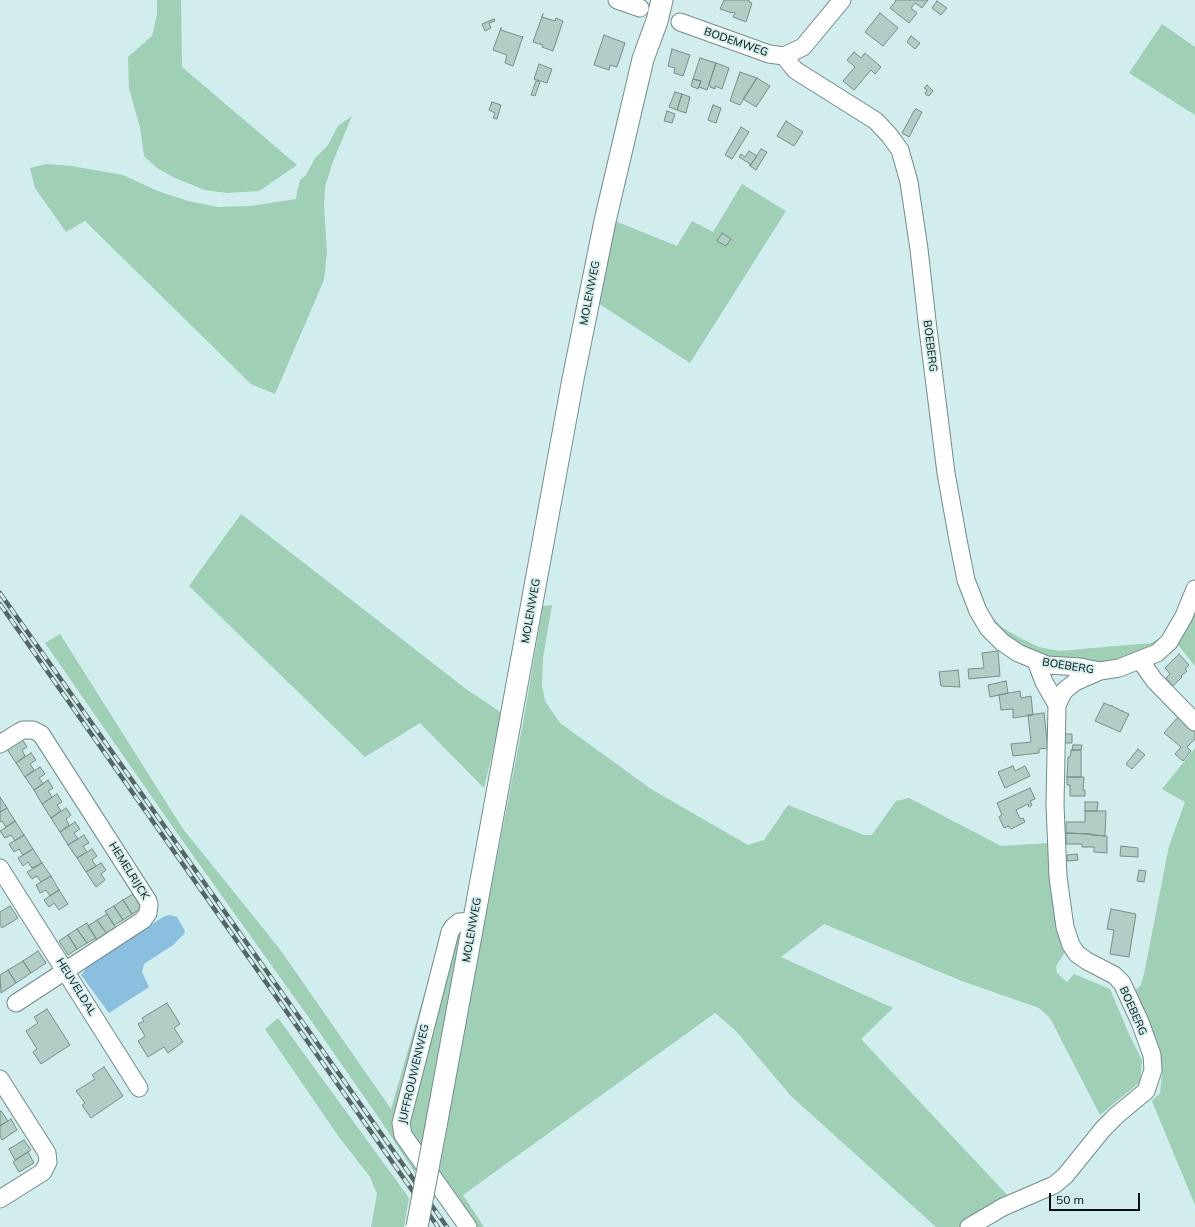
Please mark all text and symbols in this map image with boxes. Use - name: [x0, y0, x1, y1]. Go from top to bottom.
- street label: BODEMWEG: [702, 25, 770, 59]
- street label: MOLENWEG: [577, 260, 603, 326]
- street label: BOEBERG: [920, 319, 940, 373]
- street label: MOLENWEG: [519, 578, 543, 644]
- street label: BOEBERG: [1041, 655, 1095, 677]
- street label: HEMELRIJCK: [106, 840, 152, 902]
- street label: MOLENWEG: [460, 897, 484, 963]
- street label: HEUVELDAL: [53, 956, 99, 1018]
- street label: BOEBERG: [1116, 985, 1150, 1037]
- street label: JUFFROUWENWEG: [396, 1023, 432, 1125]
- scale bar: [1051, 1185, 1142, 1211]
- text: 50 m: [1056, 1192, 1084, 1207]

